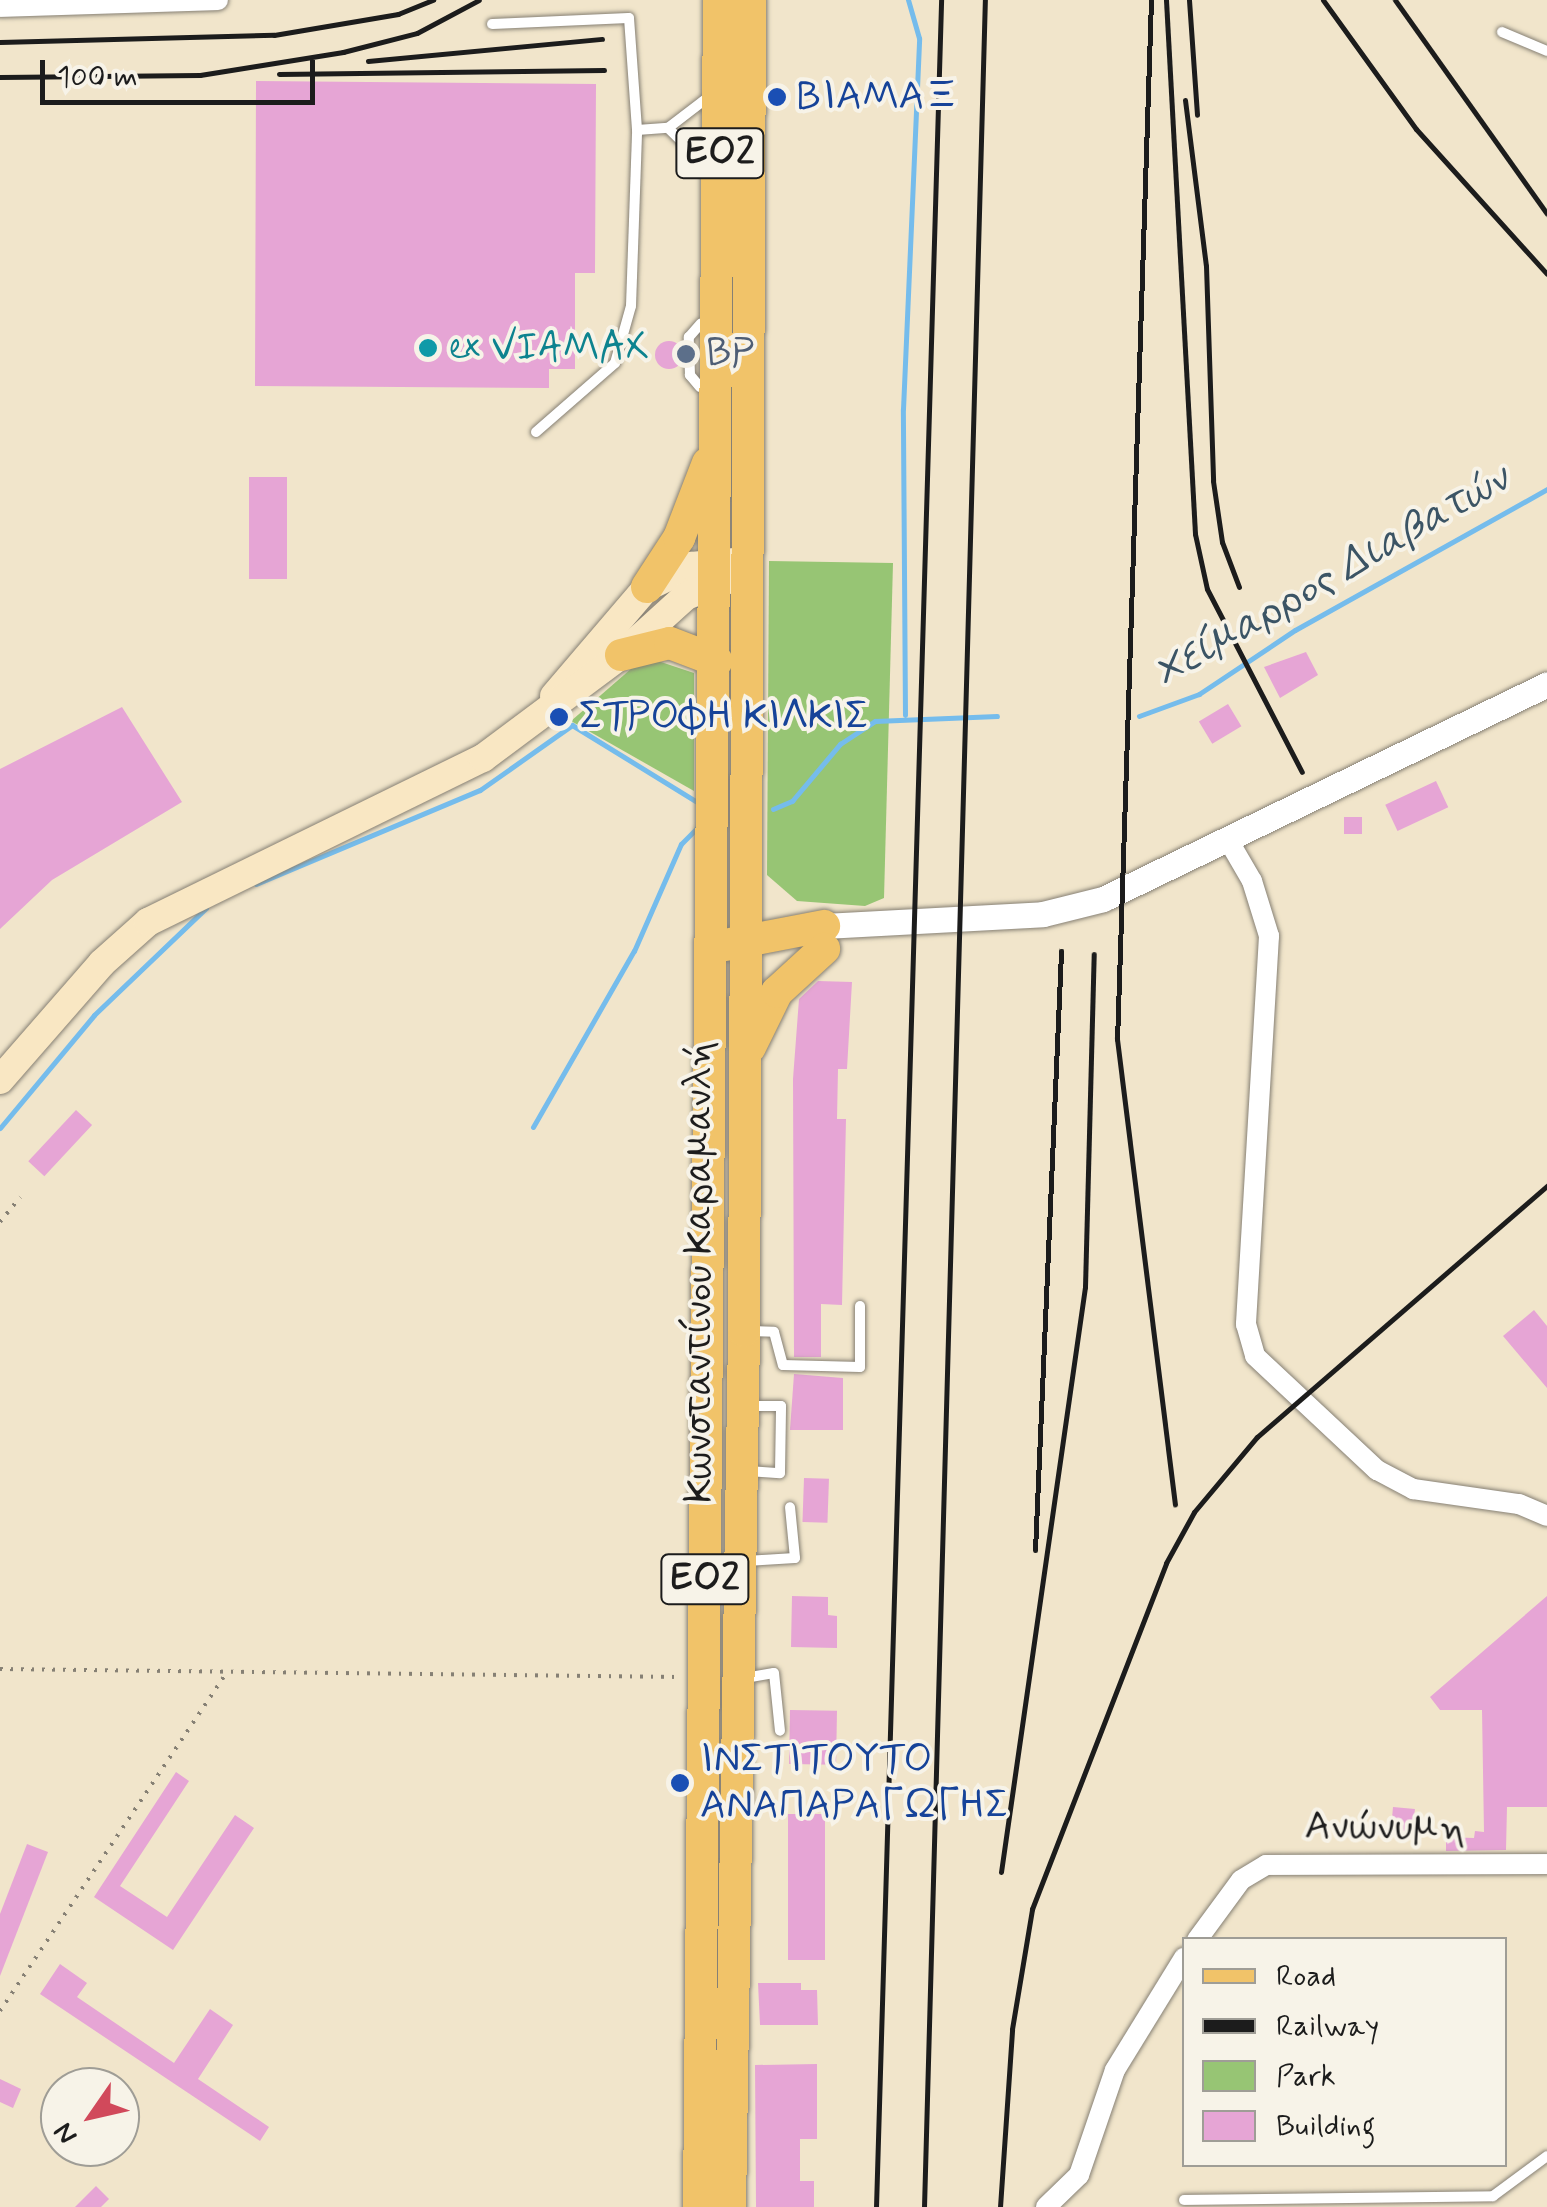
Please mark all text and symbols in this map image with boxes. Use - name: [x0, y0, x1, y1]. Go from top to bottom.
- scale bar: [45, 40, 320, 102]
- text: 100 m: [57, 58, 138, 97]
- place label: ΒΙΑΜΑΞ: [797, 73, 956, 121]
- marker: ΒΙΑΜΑΞ: [766, 86, 788, 108]
- road number: ΕΟ2: [675, 120, 765, 186]
- place label: ex VIAMAX: [448, 324, 650, 372]
- place label: BP: [706, 330, 754, 378]
- marker: ex VIAMAX: [417, 337, 439, 359]
- marker: BP: [675, 343, 697, 365]
- water label: Χείμαρρος Διαβατών: [1146, 455, 1518, 699]
- place label: ΣΤΡΟΦΗ ΚΙΛΚΙΣ: [579, 693, 869, 741]
- marker: ΣΤΡΟΦΗ ΚΙΛΚΙΣ: [548, 706, 570, 728]
- street label: Κωνσταντίνου Καραμανλή: [676, 1041, 724, 1503]
- road number: ΕΟ2: [660, 1546, 750, 1612]
- place label: ΙΝΣΤΙΤΟΥΤΟ ΑΝΑΠΑΡΑΓΩΓΗΣ: [700, 1736, 1009, 1830]
- marker: ΙΝΣΤΙΤΟΥΤΟ ΑΝΑΠΑΡΑΓΩΓΗΣ: [669, 1772, 691, 1794]
- street label: Ανώνυμη: [1304, 1803, 1466, 1853]
- legend: [1182, 1937, 1507, 2167]
- text: Road: [1276, 1957, 1336, 1996]
- text: Railway: [1276, 2007, 1379, 2046]
- text: Park: [1276, 2057, 1336, 2096]
- north arrow: [40, 2067, 140, 2167]
- text: Building: [1276, 2107, 1375, 2146]
- text: N: [46, 2115, 87, 2151]

